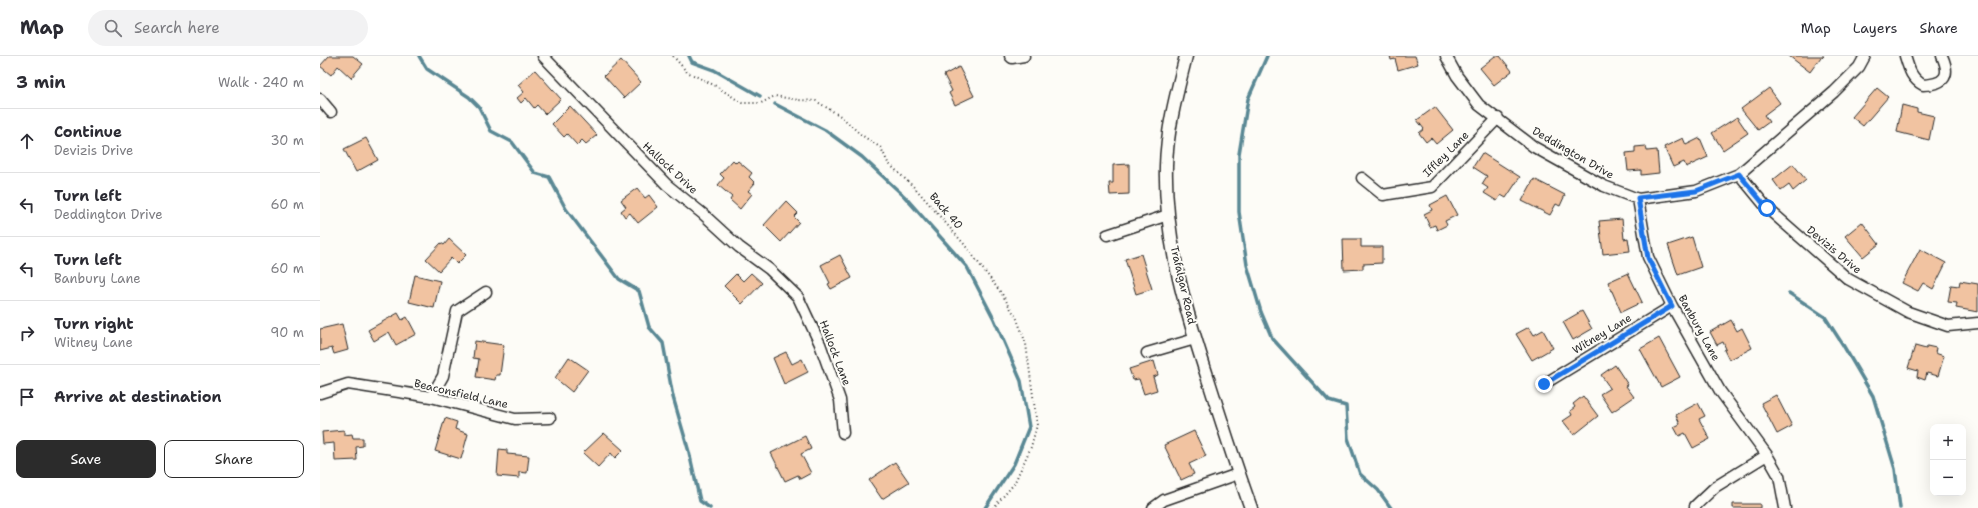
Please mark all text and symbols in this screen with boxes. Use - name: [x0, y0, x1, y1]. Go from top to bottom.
- search box: [88, 10, 368, 46]
- text: Map: [20, 15, 64, 40]
- icon: search: [102, 17, 124, 39]
- text: Search here: [134, 18, 220, 38]
- text: Map: [1801, 19, 1831, 37]
- text: Layers: [1853, 19, 1897, 37]
- text: Share: [1919, 19, 1958, 37]
- text: 3 min: [16, 71, 66, 93]
- text: Walk · 240 m: [218, 74, 304, 91]
- text: Continue: [54, 122, 122, 142]
- street label: Deddington Drive: [1529, 124, 1617, 182]
- street label: Iffley Lane: [1420, 128, 1472, 180]
- icon: ahead: [16, 130, 38, 152]
- text: 30 m: [270, 132, 304, 149]
- street label: Hallock Drive: [639, 139, 701, 197]
- text: Devizis Drive: [54, 142, 133, 159]
- text: Turn left: [54, 186, 122, 206]
- street label: Back 40: [926, 190, 966, 232]
- icon: left: [16, 194, 38, 216]
- text: 60 m: [271, 196, 304, 213]
- route start: [1758, 199, 1776, 217]
- text: Deddington Drive: [54, 206, 163, 223]
- street label: Devizis Drive: [1803, 223, 1865, 277]
- street label: Trafalgar Road: [1167, 244, 1199, 326]
- text: Turn left: [54, 250, 122, 270]
- icon: left: [16, 258, 38, 280]
- text: 60 m: [271, 260, 304, 277]
- text: Banbury Lane: [54, 270, 141, 287]
- street label: Banbury Lane: [1675, 292, 1723, 364]
- street label: Witney Lane: [1570, 310, 1634, 358]
- text: Turn right: [54, 314, 134, 334]
- street label: Hallock Lane: [816, 318, 854, 388]
- icon: right: [16, 322, 38, 344]
- text: 90 m: [270, 324, 304, 341]
- text: Witney Lane: [54, 334, 133, 351]
- route end: [1535, 375, 1553, 393]
- street label: Beaconsfield Lane: [413, 376, 509, 412]
- icon: arrive: [16, 386, 38, 408]
- text: Arrive at destination: [54, 387, 222, 407]
- map controls: [1930, 424, 1966, 496]
- button: +: [1930, 424, 1966, 460]
- button: Save: [16, 440, 156, 478]
- button: Share: [164, 440, 304, 478]
- button: −: [1930, 460, 1966, 496]

